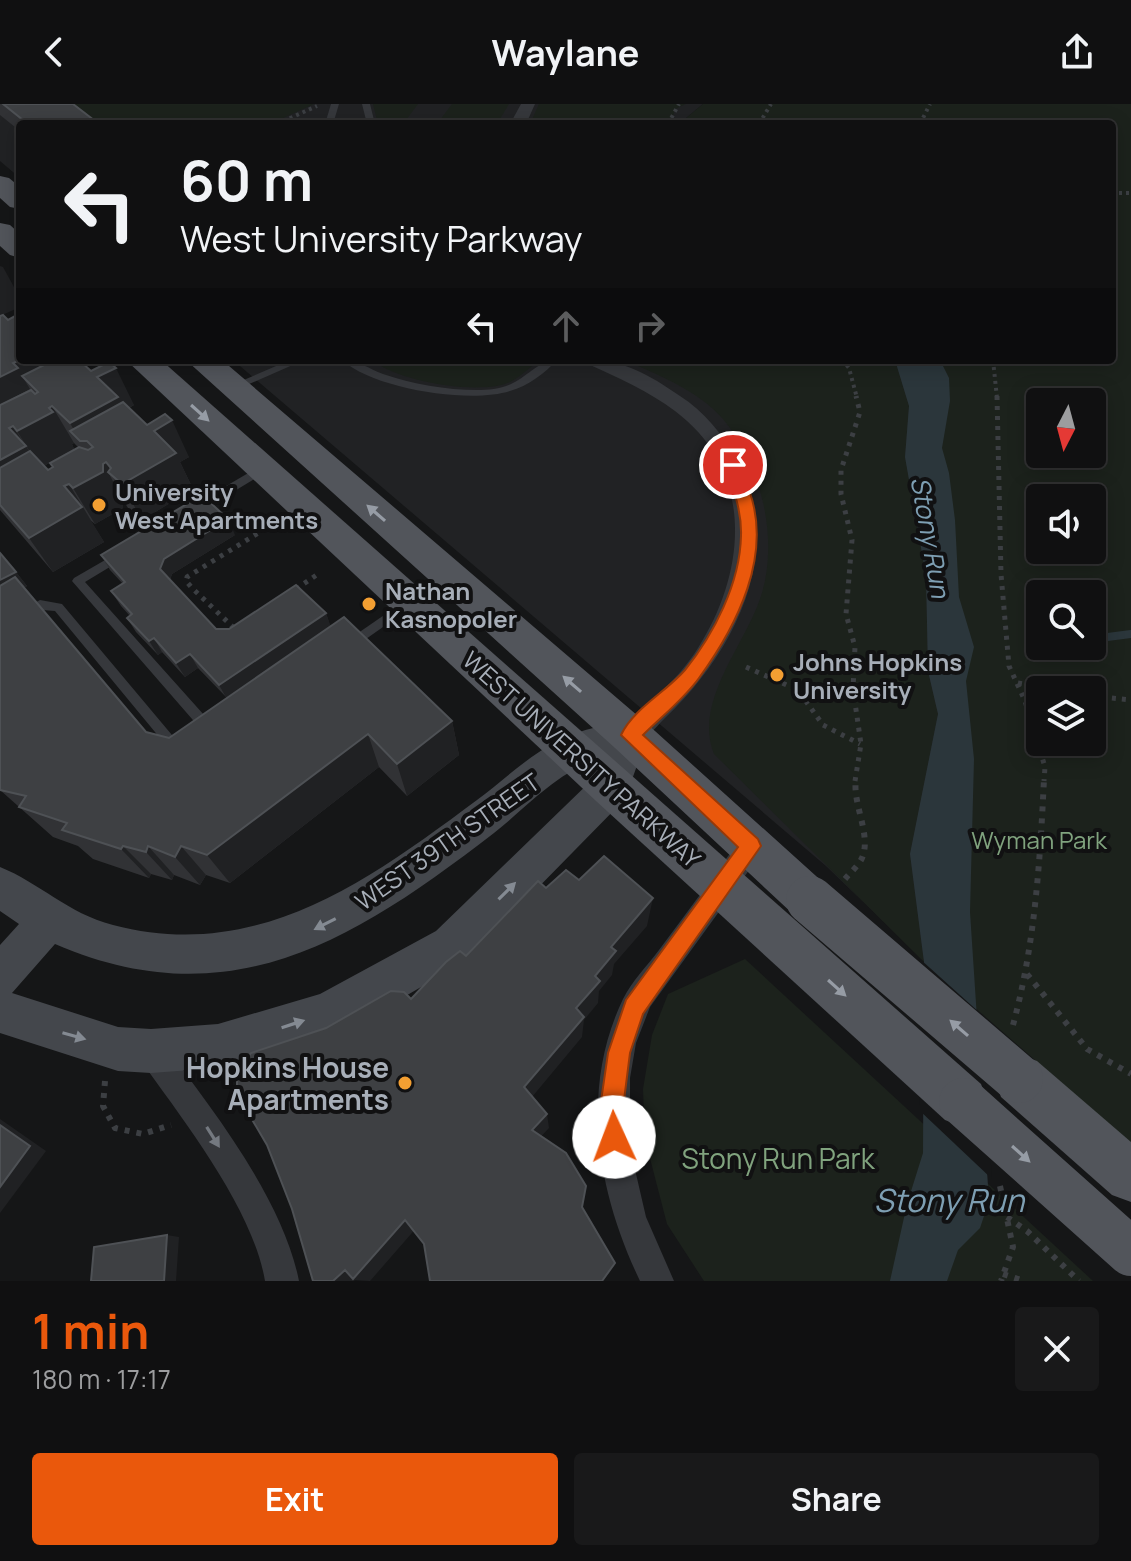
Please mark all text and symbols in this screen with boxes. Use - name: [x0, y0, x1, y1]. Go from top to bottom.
- text: Waylane: [491, 28, 640, 77]
- icon: back: [32, 30, 76, 74]
- icon: share: [1055, 30, 1099, 74]
- text: 60 m: [180, 141, 313, 218]
- icon: left: [48, 152, 152, 256]
- text: West University Parkway: [180, 214, 583, 263]
- icon: left: [460, 304, 504, 348]
- icon: ahead: [544, 304, 588, 348]
- icon: right: [628, 304, 672, 348]
- north arrow: [1026, 388, 1106, 468]
- map controls: [1026, 388, 1106, 756]
- one-way arrow: [190, 403, 209, 421]
- pin: [699, 431, 767, 499]
- icon: arrive: [711, 443, 755, 487]
- water label: Stony Run: [903, 474, 960, 602]
- place label: University West Apartments: [115, 475, 318, 536]
- button: sound: [1026, 484, 1106, 564]
- marker: University West Apartments: [90, 496, 108, 514]
- one-way arrow: [366, 504, 385, 522]
- place label: Nathan Kasnopoler: [385, 574, 517, 635]
- button: search: [1026, 580, 1106, 660]
- marker: Nathan Kasnopoler: [360, 595, 378, 613]
- street label: WEST UNIVERSITY PARKWAY: [456, 643, 708, 875]
- place label: Johns Hopkins University: [793, 645, 962, 706]
- marker: Johns Hopkins University: [768, 666, 786, 684]
- one-way arrow: [562, 676, 582, 693]
- button: layers: [1026, 676, 1106, 756]
- street label: WEST 39TH STREET: [348, 764, 546, 917]
- park label: Wyman Park: [971, 823, 1108, 856]
- one-way arrow: [497, 883, 516, 901]
- one-way arrow: [313, 917, 336, 930]
- one-way arrow: [827, 979, 846, 997]
- one-way arrow: [281, 1017, 305, 1030]
- one-way arrow: [950, 1020, 970, 1037]
- one-way arrow: [62, 1030, 86, 1043]
- place label: Hopkins House Apartments: [186, 1048, 389, 1118]
- marker: Hopkins House Apartments: [396, 1074, 414, 1092]
- position arrow: [572, 1095, 656, 1179]
- one-way arrow: [205, 1126, 219, 1148]
- park label: Stony Run Park: [681, 1139, 876, 1177]
- one-way arrow: [1012, 1144, 1031, 1162]
- water label: Stony Run: [874, 1178, 1025, 1222]
- text: 1 min: [32, 1298, 149, 1363]
- button: close: [1015, 1307, 1099, 1391]
- text: 180 m · 17:17: [32, 1361, 171, 1397]
- button: Exit: [32, 1453, 558, 1545]
- button: Share: [574, 1453, 1099, 1545]

